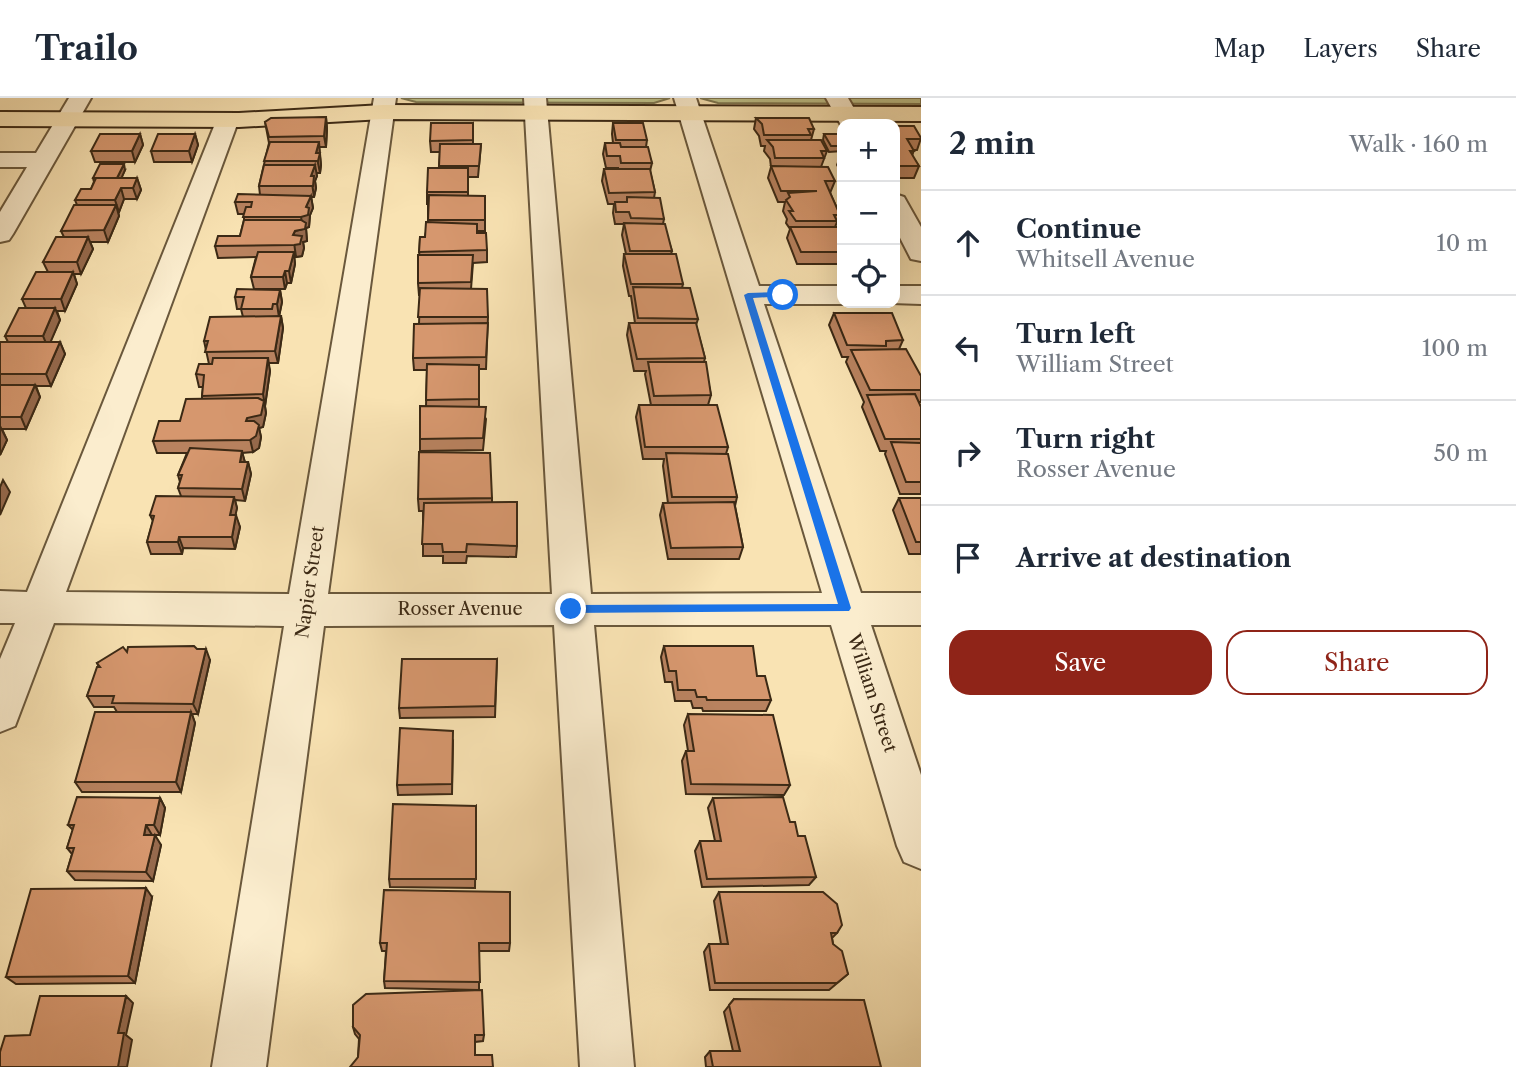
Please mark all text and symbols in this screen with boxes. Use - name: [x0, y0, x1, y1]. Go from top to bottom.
- text: Trailo: [35, 28, 138, 69]
- text: Map: [1214, 34, 1265, 63]
- text: Layers: [1303, 34, 1378, 63]
- text: Share: [1416, 34, 1481, 63]
- map controls: [837, 119, 900, 308]
- button: +: [837, 119, 900, 182]
- text: 2 min: [949, 125, 1035, 162]
- text: Walk · 160 m: [1349, 130, 1488, 158]
- button: −: [837, 182, 900, 245]
- text: Continue: [1016, 213, 1141, 245]
- icon: ahead: [949, 224, 987, 262]
- text: 10 m: [1436, 229, 1488, 257]
- button: locate: [837, 245, 900, 308]
- text: Whitsell Avenue: [1016, 245, 1195, 273]
- route start: [767, 279, 798, 310]
- text: Turn left: [1016, 318, 1135, 350]
- icon: left: [949, 329, 987, 367]
- text: 100 m: [1422, 334, 1488, 362]
- text: William Street: [1016, 350, 1174, 378]
- text: Turn right: [1016, 423, 1155, 455]
- icon: right: [949, 434, 987, 472]
- text: 50 m: [1433, 439, 1488, 467]
- text: Rosser Avenue: [1016, 455, 1176, 483]
- street label: Napier Street: [291, 524, 329, 640]
- icon: arrive: [949, 539, 987, 577]
- text: Arrive at destination: [1016, 542, 1291, 574]
- route end: [555, 593, 586, 624]
- street label: Rosser Avenue: [397, 598, 523, 620]
- street label: William Street: [842, 630, 902, 756]
- button: Save: [949, 630, 1212, 695]
- button: Share: [1226, 630, 1488, 695]

